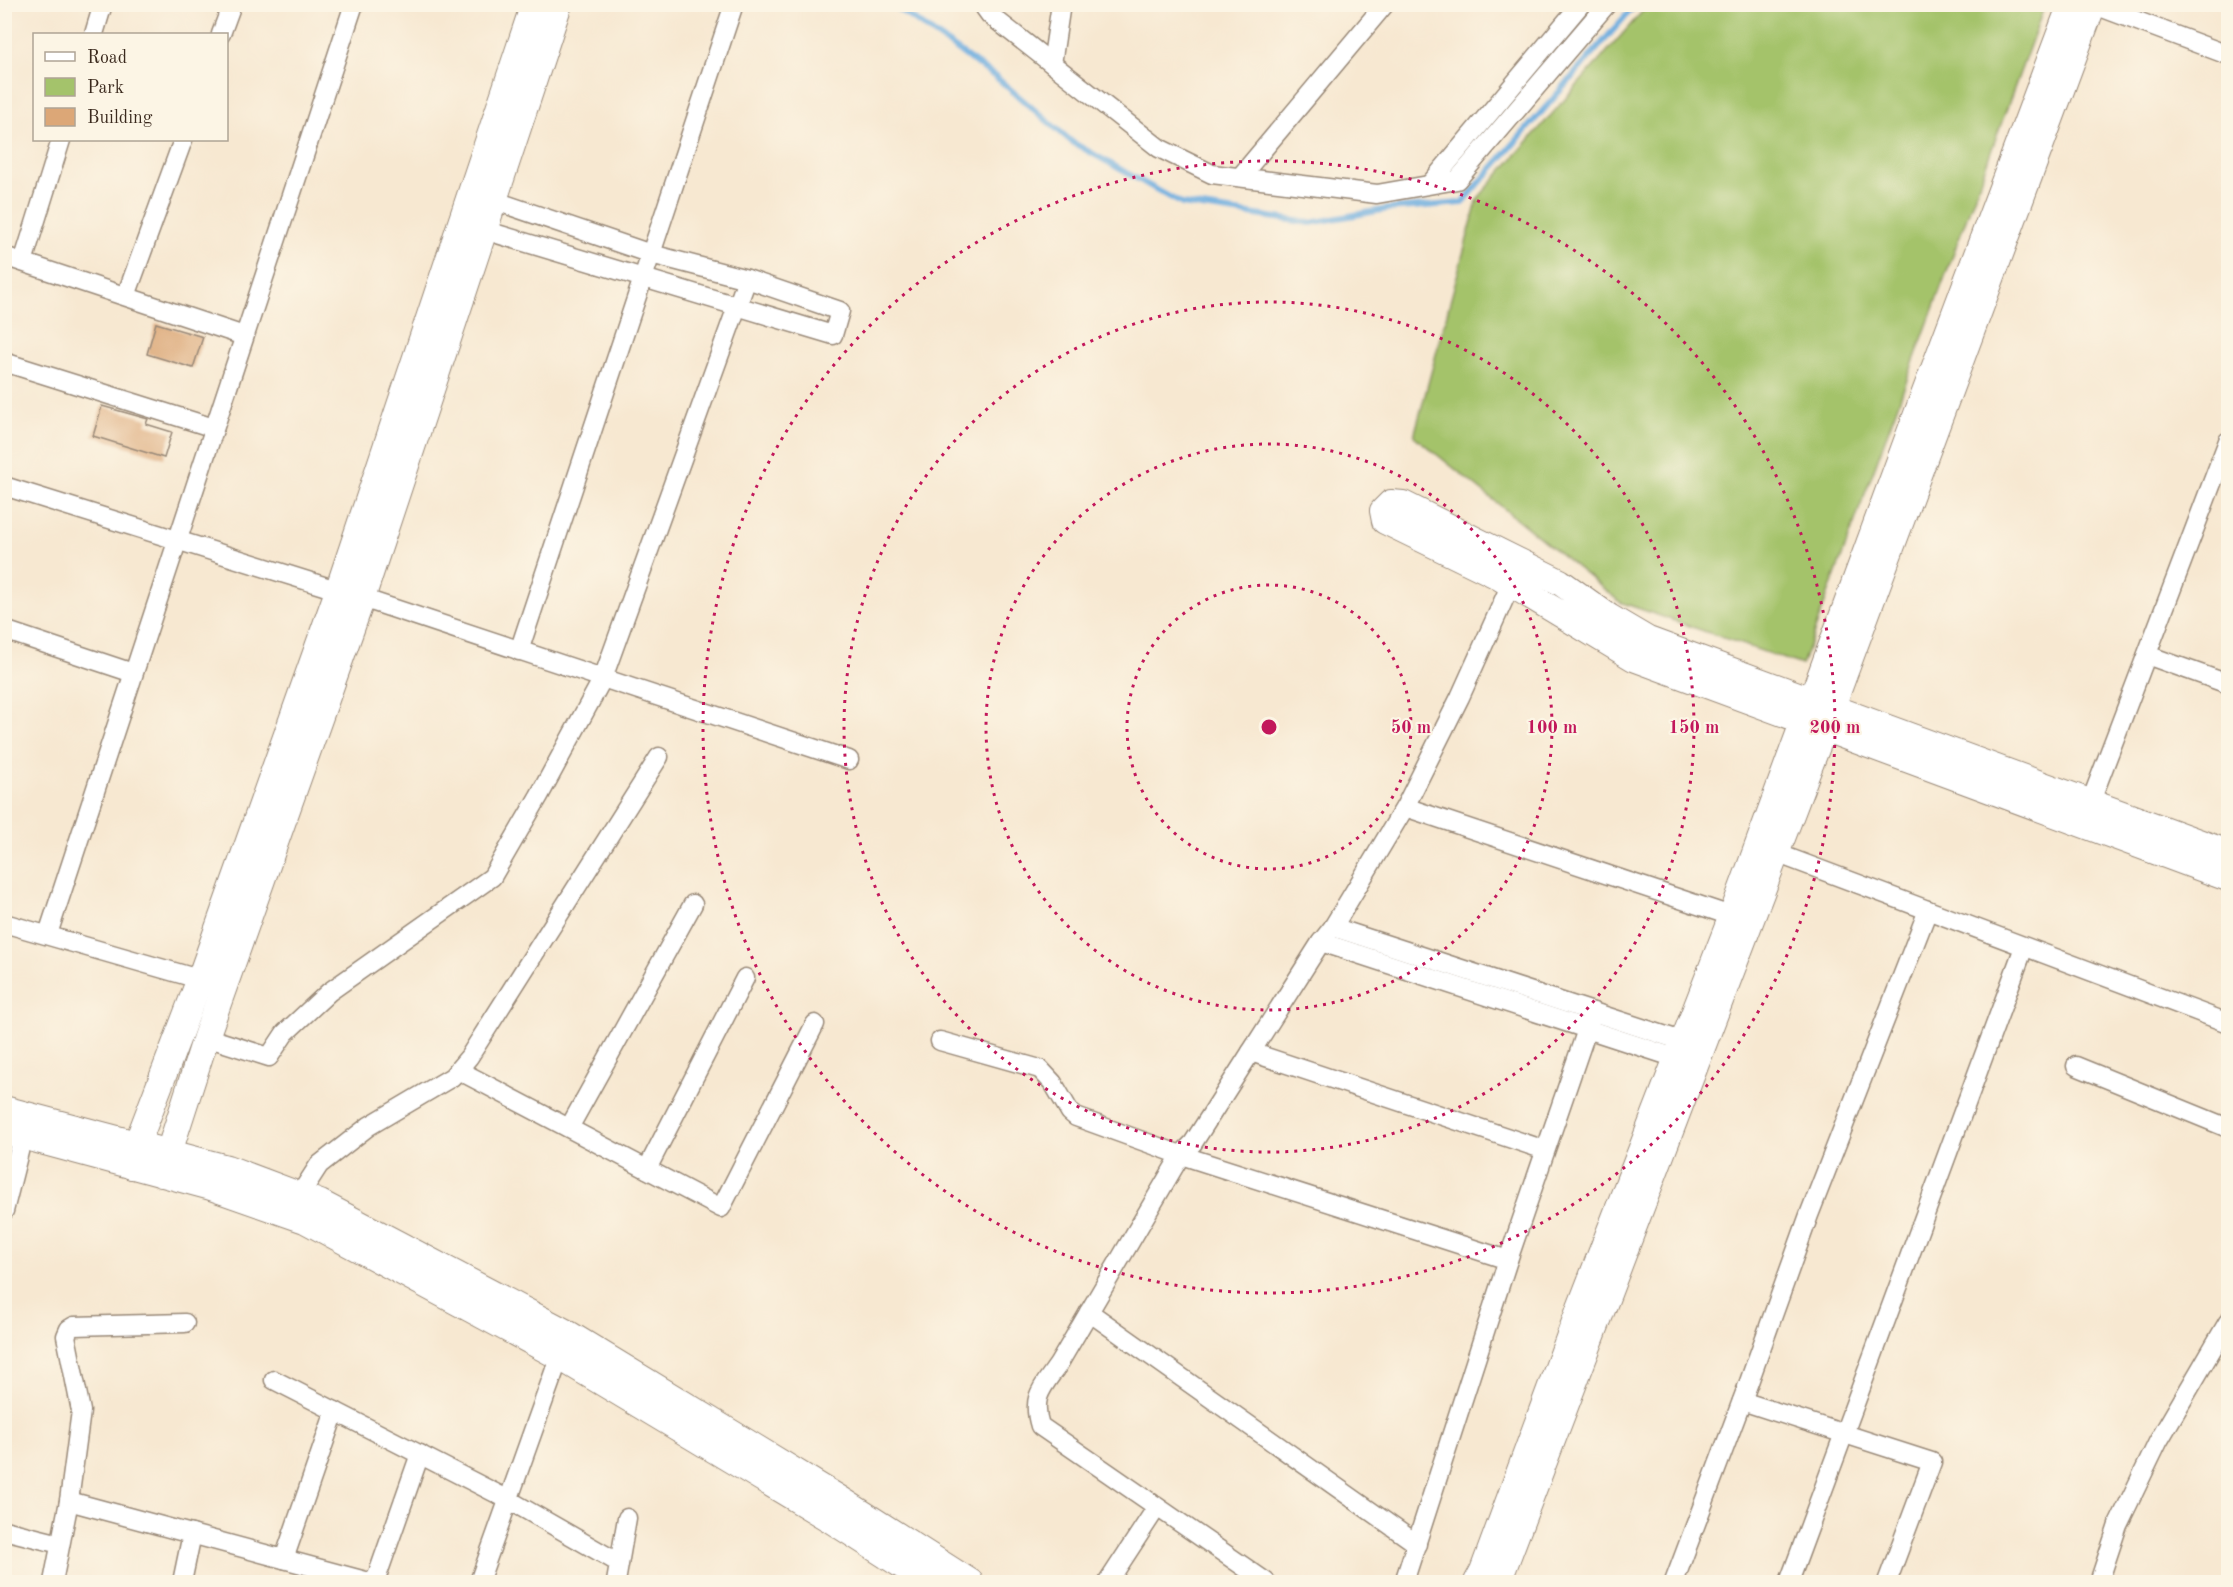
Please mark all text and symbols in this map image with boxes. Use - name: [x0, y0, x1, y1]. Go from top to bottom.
- legend: [33, 33, 228, 141]
- text: Road: [87, 49, 127, 67]
- text: Park: [87, 79, 124, 97]
- text: Building: [87, 109, 153, 127]
- centre of rings: [1259, 717, 1279, 737]
- text: 50 m: [1391, 719, 1431, 737]
- text: 100 m: [1527, 719, 1577, 737]
- text: 150 m: [1669, 719, 1719, 737]
- text: 200 m: [1810, 719, 1860, 737]

